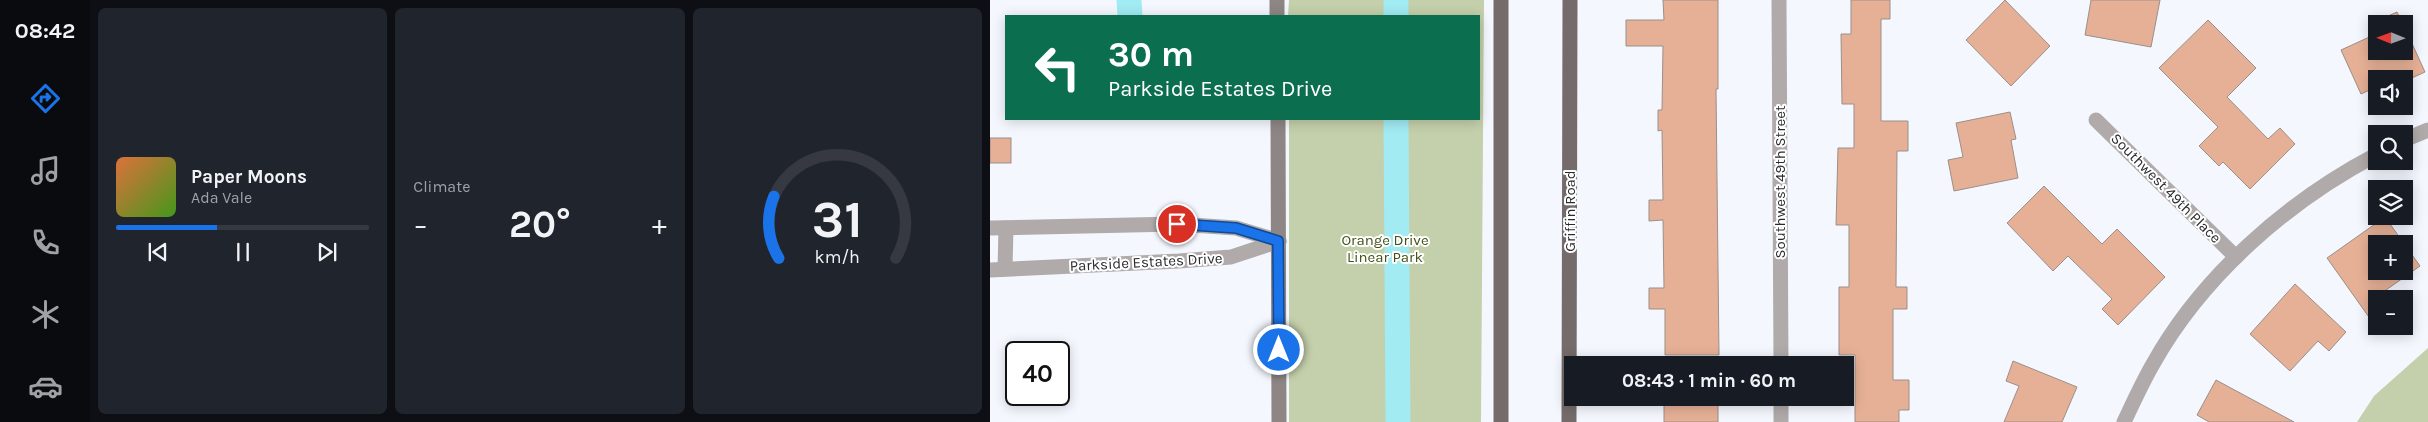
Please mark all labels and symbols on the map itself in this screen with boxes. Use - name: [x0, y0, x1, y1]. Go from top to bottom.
- north arrow: [2368, 15, 2412, 60]
- street label: Southwest 49th Street: [1771, 105, 1789, 259]
- street label: Southwest 49th Place: [2107, 129, 2225, 247]
- street label: Griffin Road: [1561, 170, 1579, 252]
- pin: [1156, 203, 1198, 245]
- park label: Orange Drive Linear Park: [1341, 231, 1429, 266]
- street label: Parkside Estates Drive: [1069, 249, 1223, 275]
- position arrow: [1252, 323, 1304, 375]
- speed limit sign: 40: [1005, 341, 1070, 406]

